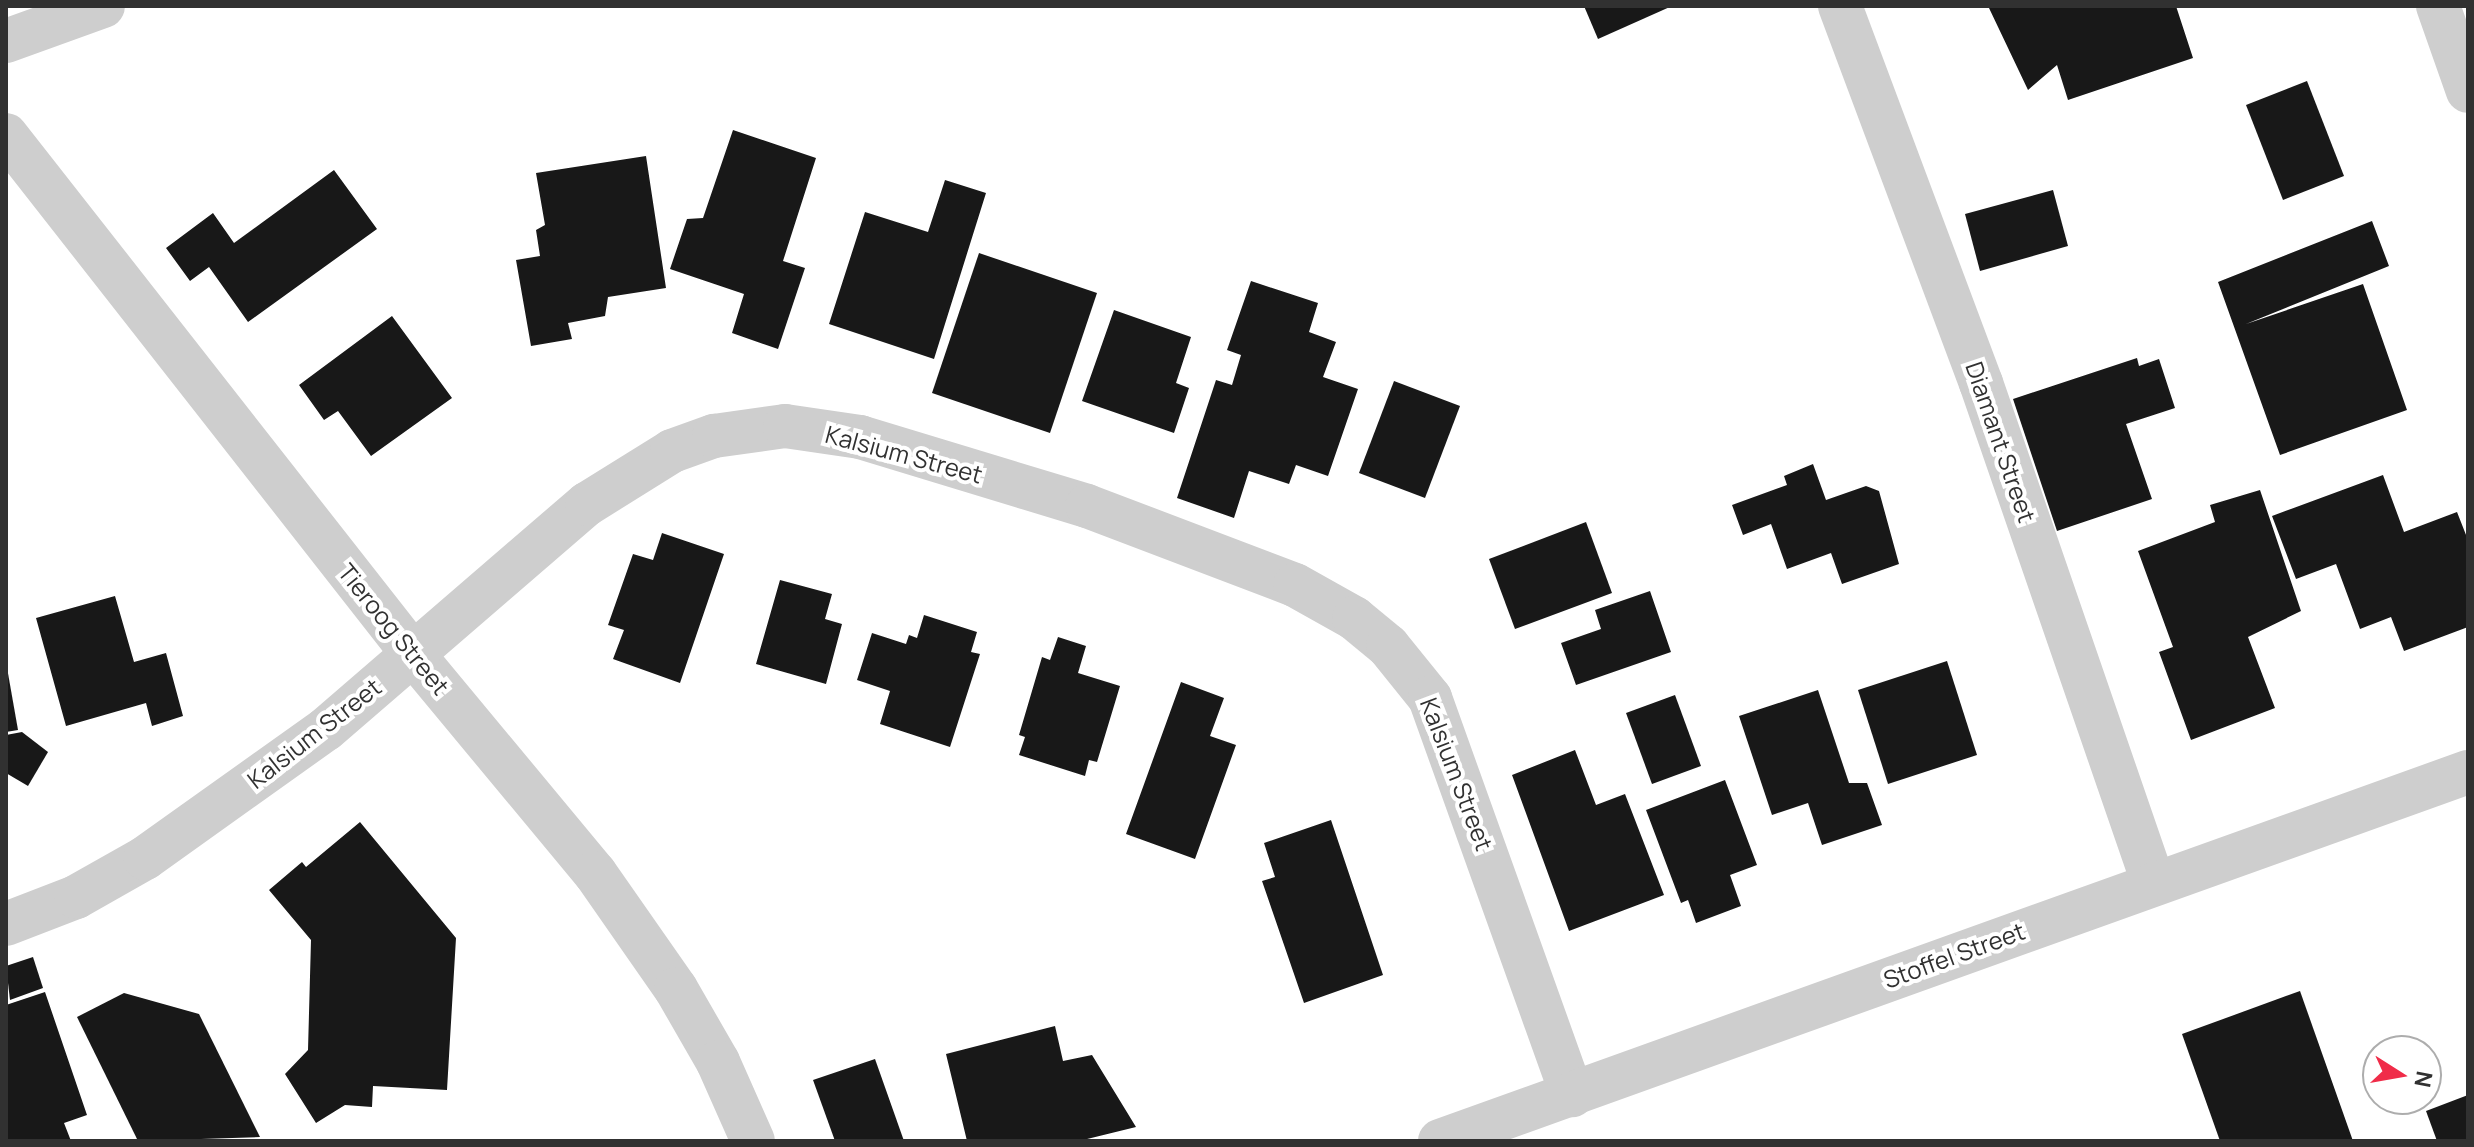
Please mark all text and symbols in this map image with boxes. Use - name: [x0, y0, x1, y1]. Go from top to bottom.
- street label: Diamant Street: [1960, 358, 2042, 526]
- street label: Kalsium Street: [822, 419, 986, 489]
- street label: Tieroog Street: [332, 558, 456, 700]
- street label: Kalsium Street: [242, 672, 386, 794]
- street label: Kalsium Street: [1415, 694, 1499, 854]
- street label: Stoffel Street: [1879, 916, 2029, 994]
- north arrow: [2362, 1035, 2442, 1115]
- text: N: [2407, 1069, 2440, 1090]

